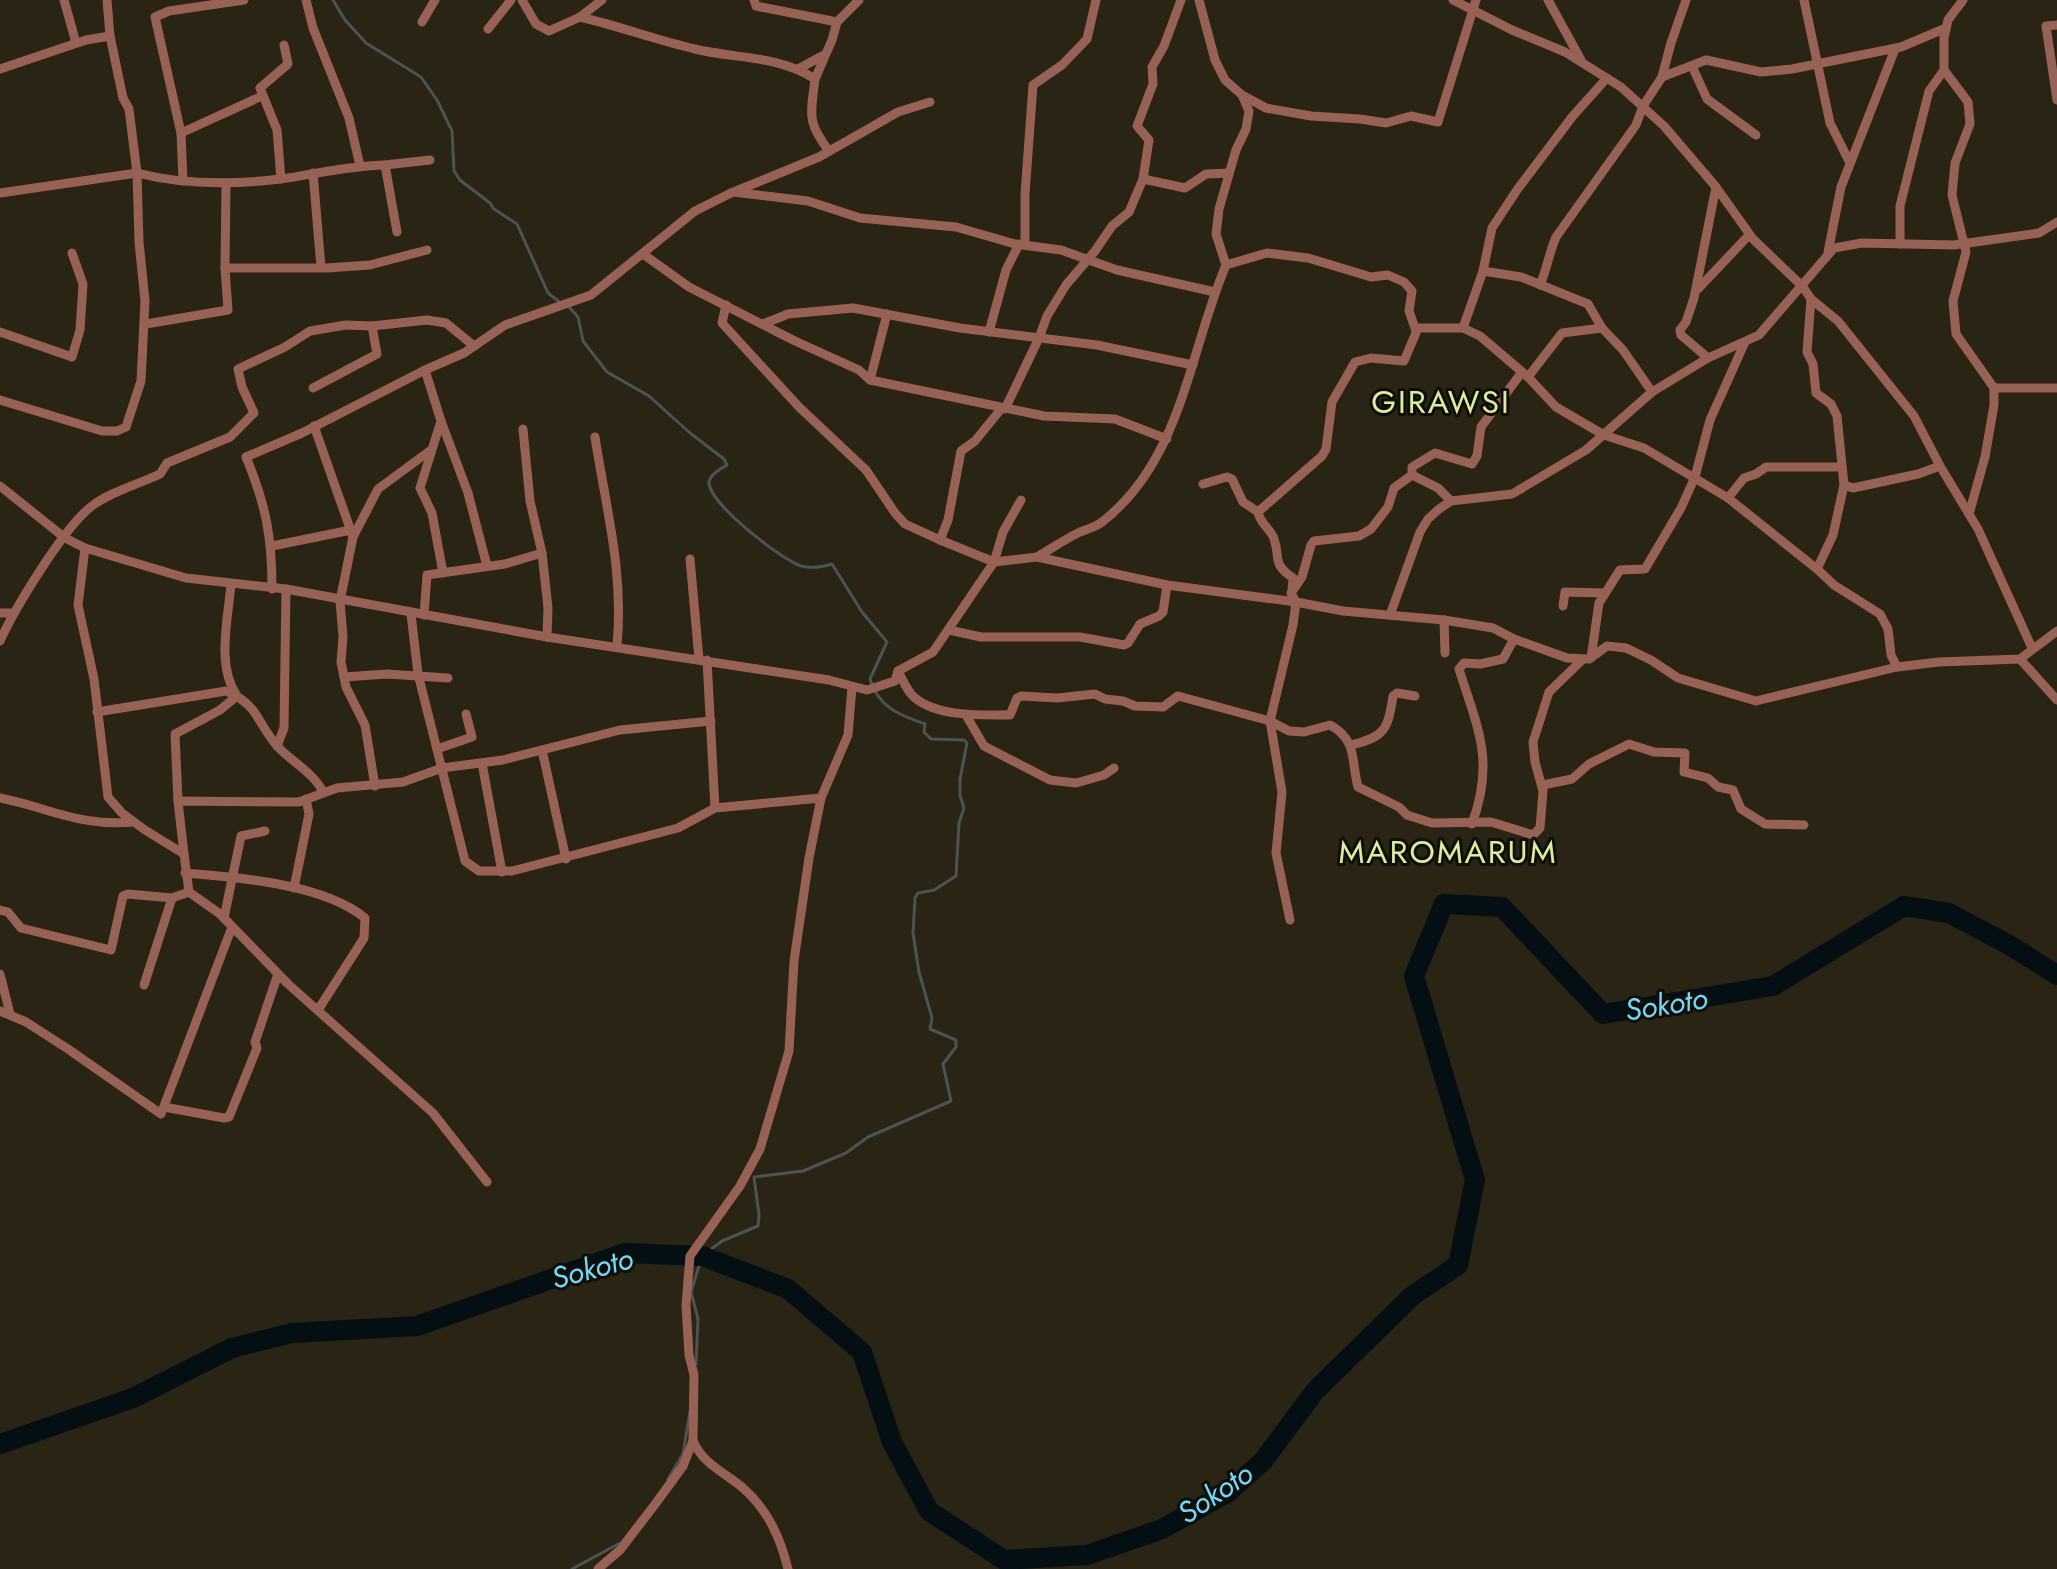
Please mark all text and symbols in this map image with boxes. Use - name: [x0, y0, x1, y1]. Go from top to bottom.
- district label: GIRAWSI: [1371, 379, 1511, 425]
- district label: MAROMARUM: [1338, 829, 1558, 875]
- water label: Sokoto: [1622, 976, 1710, 1032]
- water label: Sokoto: [546, 1236, 638, 1300]
- water label: Sokoto: [1169, 1452, 1262, 1534]

